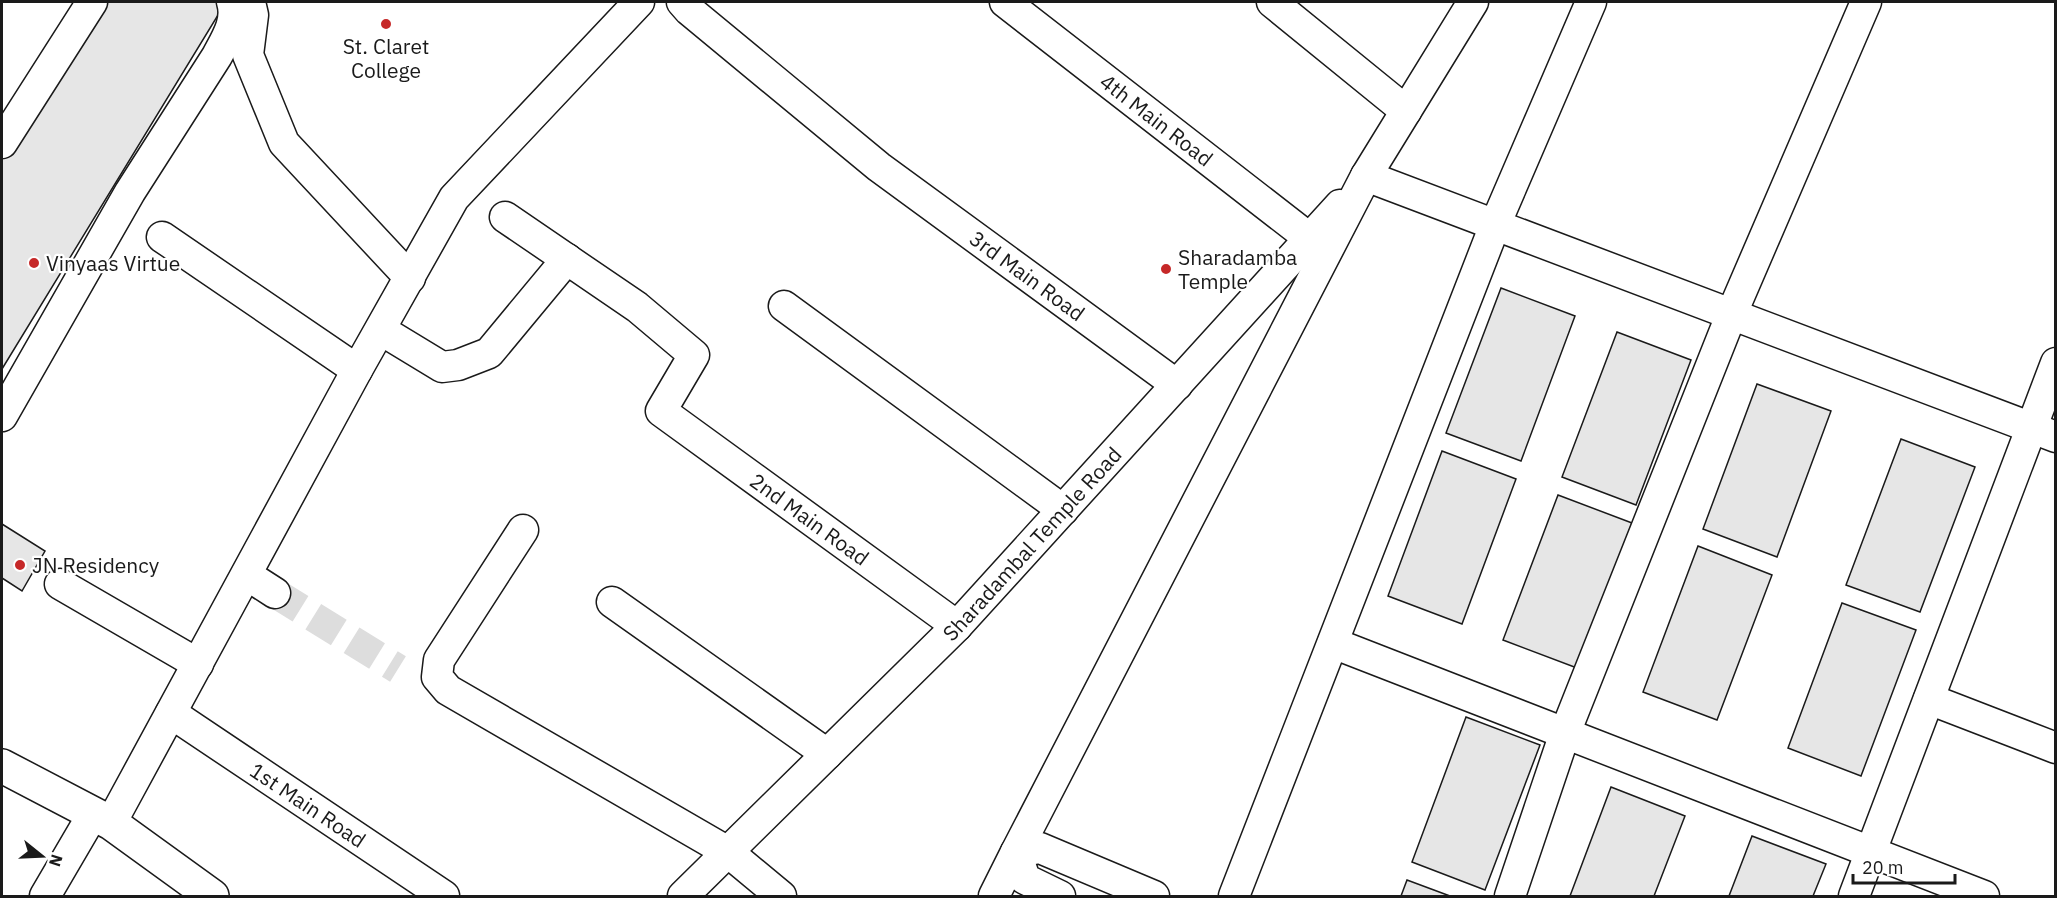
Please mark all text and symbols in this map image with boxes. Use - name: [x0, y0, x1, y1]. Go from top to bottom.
- marker: St. Claret College: [379, 17, 393, 31]
- place label: St. Claret College: [343, 32, 429, 84]
- street label: 4th Main Road: [1095, 67, 1219, 172]
- street label: 3rd Main Road: [964, 224, 1091, 327]
- place label: Sharadamba Temple: [1178, 243, 1297, 295]
- place label: Vinyaas Virtue: [46, 249, 180, 277]
- marker: Vinyaas Virtue: [27, 256, 41, 270]
- marker: Sharadamba Temple: [1159, 262, 1173, 276]
- street label: Sharadambal Temple Road: [936, 441, 1127, 647]
- street label: 2nd Main Road: [745, 466, 875, 572]
- place label: JN Residency: [32, 551, 160, 579]
- marker: JN Residency: [13, 558, 27, 572]
- street label: 1st Main Road: [245, 756, 371, 854]
- north arrow: [12, 826, 72, 886]
- scale bar: [1853, 847, 1955, 885]
- text: N: [45, 852, 68, 869]
- text: 20 m: [1862, 856, 1904, 879]

